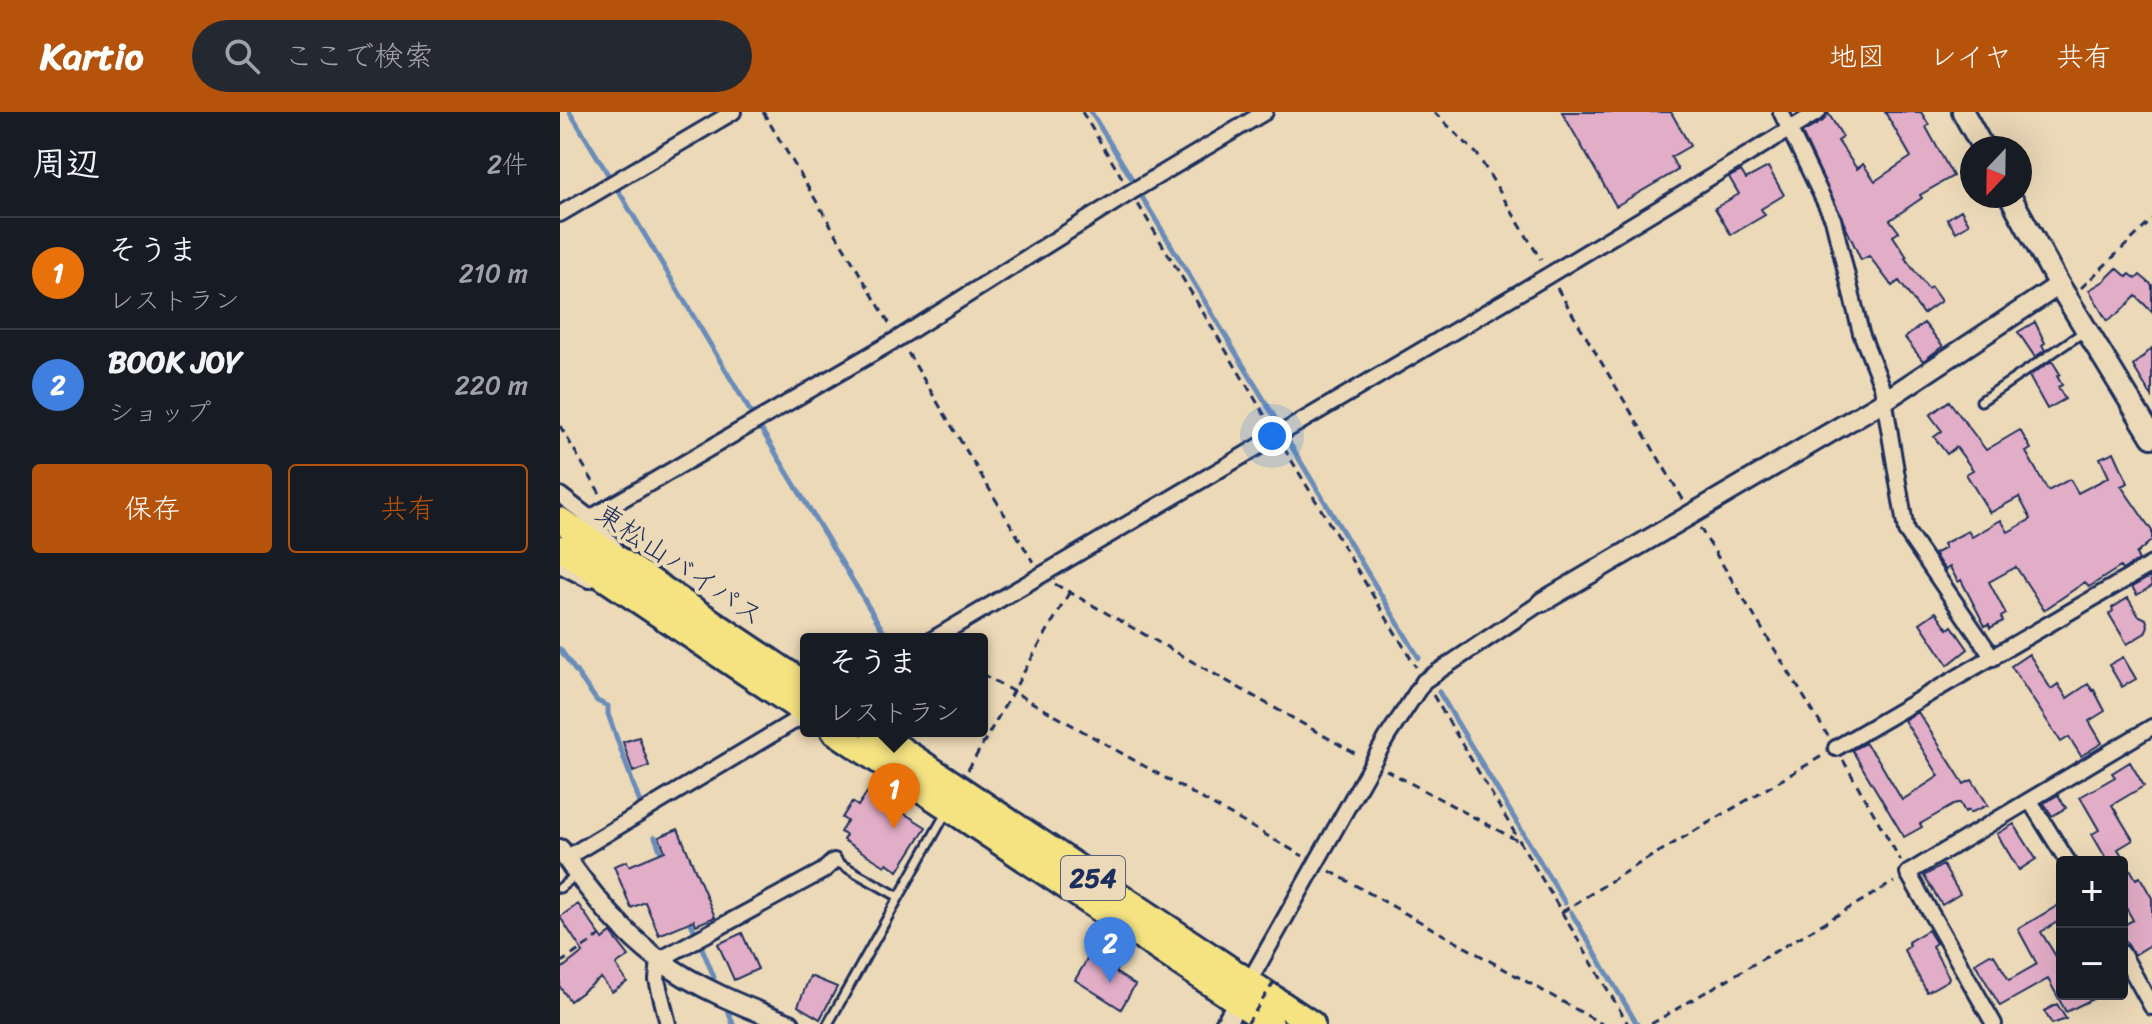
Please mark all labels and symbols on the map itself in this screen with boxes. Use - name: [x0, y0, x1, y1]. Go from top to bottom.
- north arrow: [1960, 136, 2032, 208]
- your location: [1252, 416, 1292, 456]
- street label: 東松山バイパス: [585, 489, 774, 639]
- pin: 1: [868, 763, 920, 829]
- road number: 254: [1061, 856, 1125, 900]
- pin: 2: [1084, 917, 1136, 983]

